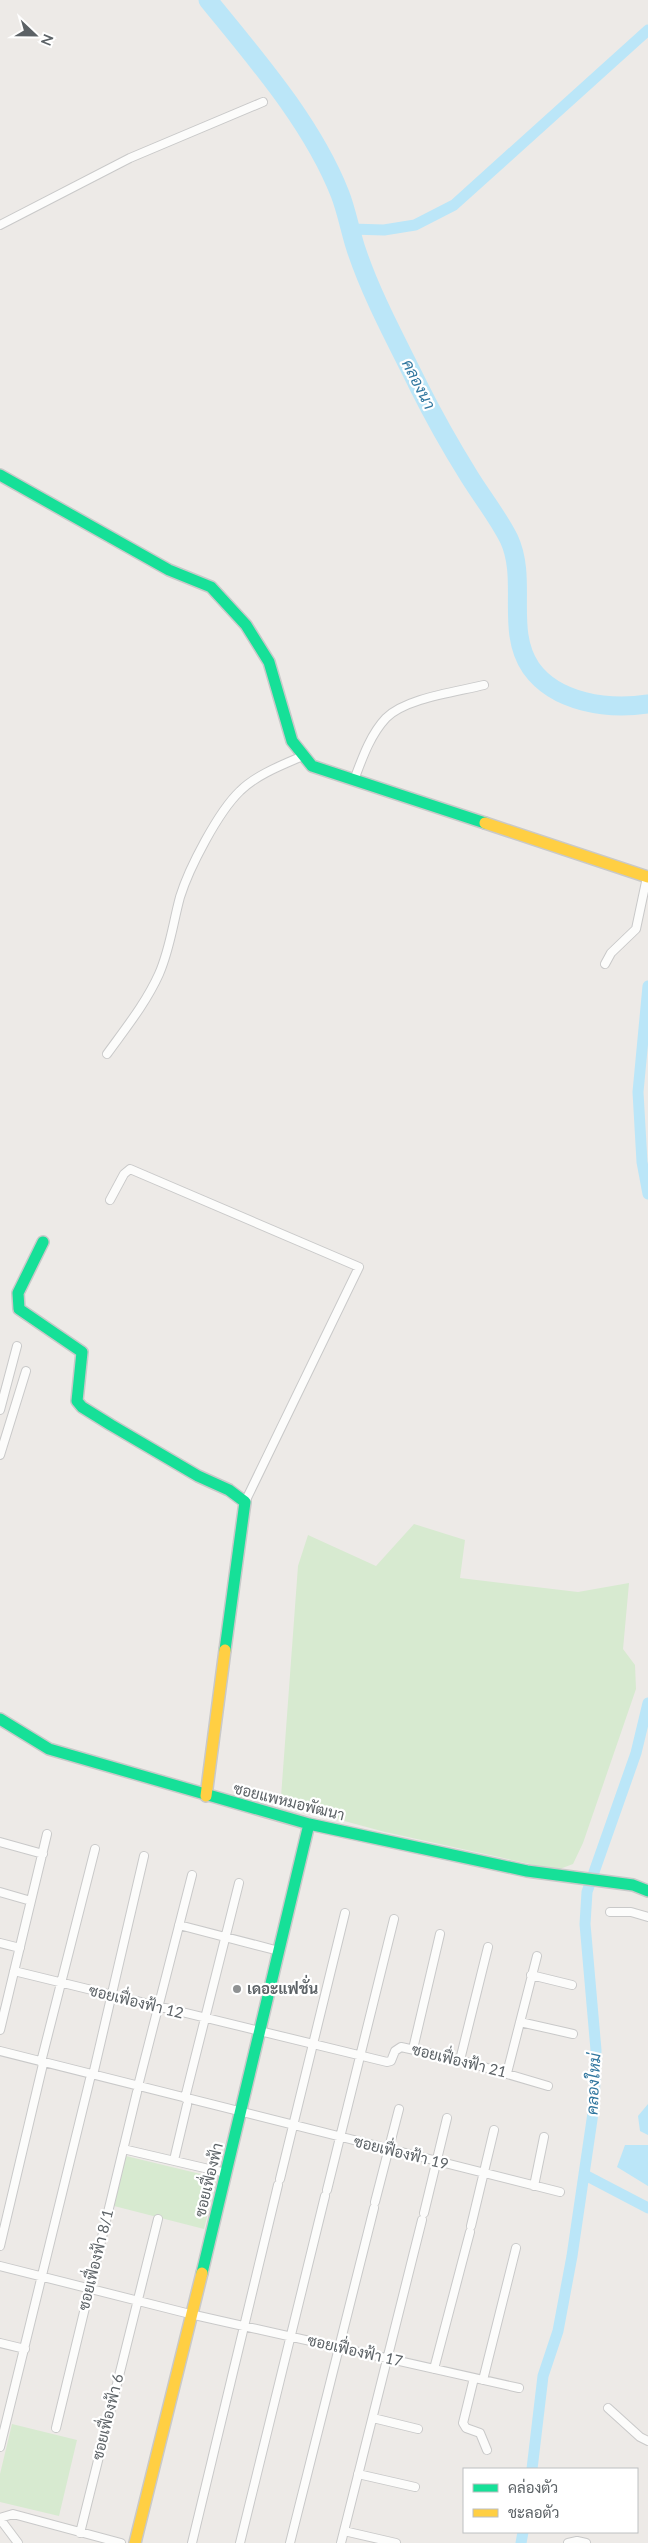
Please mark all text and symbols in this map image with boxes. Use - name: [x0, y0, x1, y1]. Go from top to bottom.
- north arrow: [10, 10, 60, 60]
- text: N: [38, 32, 57, 48]
- water label: คลองนา: [399, 356, 440, 412]
- street label: ซอยแพหมอพัฒนา: [232, 1779, 347, 1824]
- place label: เดอะแฟชั่น: [247, 1974, 318, 1997]
- street label: ซอยเฟื่องฟ้า 12: [87, 1976, 187, 2021]
- marker: เดอะแฟชั่น: [231, 1983, 243, 1995]
- street label: ซอยเฟื่องฟ้า 21: [410, 2035, 510, 2080]
- water label: คลองใหม่: [580, 2052, 604, 2115]
- street label: ซอยเฟื่องฟ้า 19: [352, 2127, 452, 2172]
- street label: ซอยเฟื่องฟ้า: [185, 2140, 226, 2219]
- street label: ซอยเฟื่องฟ้า 8/1: [69, 2206, 116, 2312]
- street label: ซอยเฟื่องฟ้า 17: [306, 2325, 406, 2370]
- street label: ซอยเฟื่องฟ้า 6: [83, 2370, 127, 2462]
- legend: [463, 2468, 638, 2533]
- text: คล่องตัว: [508, 2478, 558, 2496]
- text: ชะลอตัว: [508, 2503, 559, 2521]

